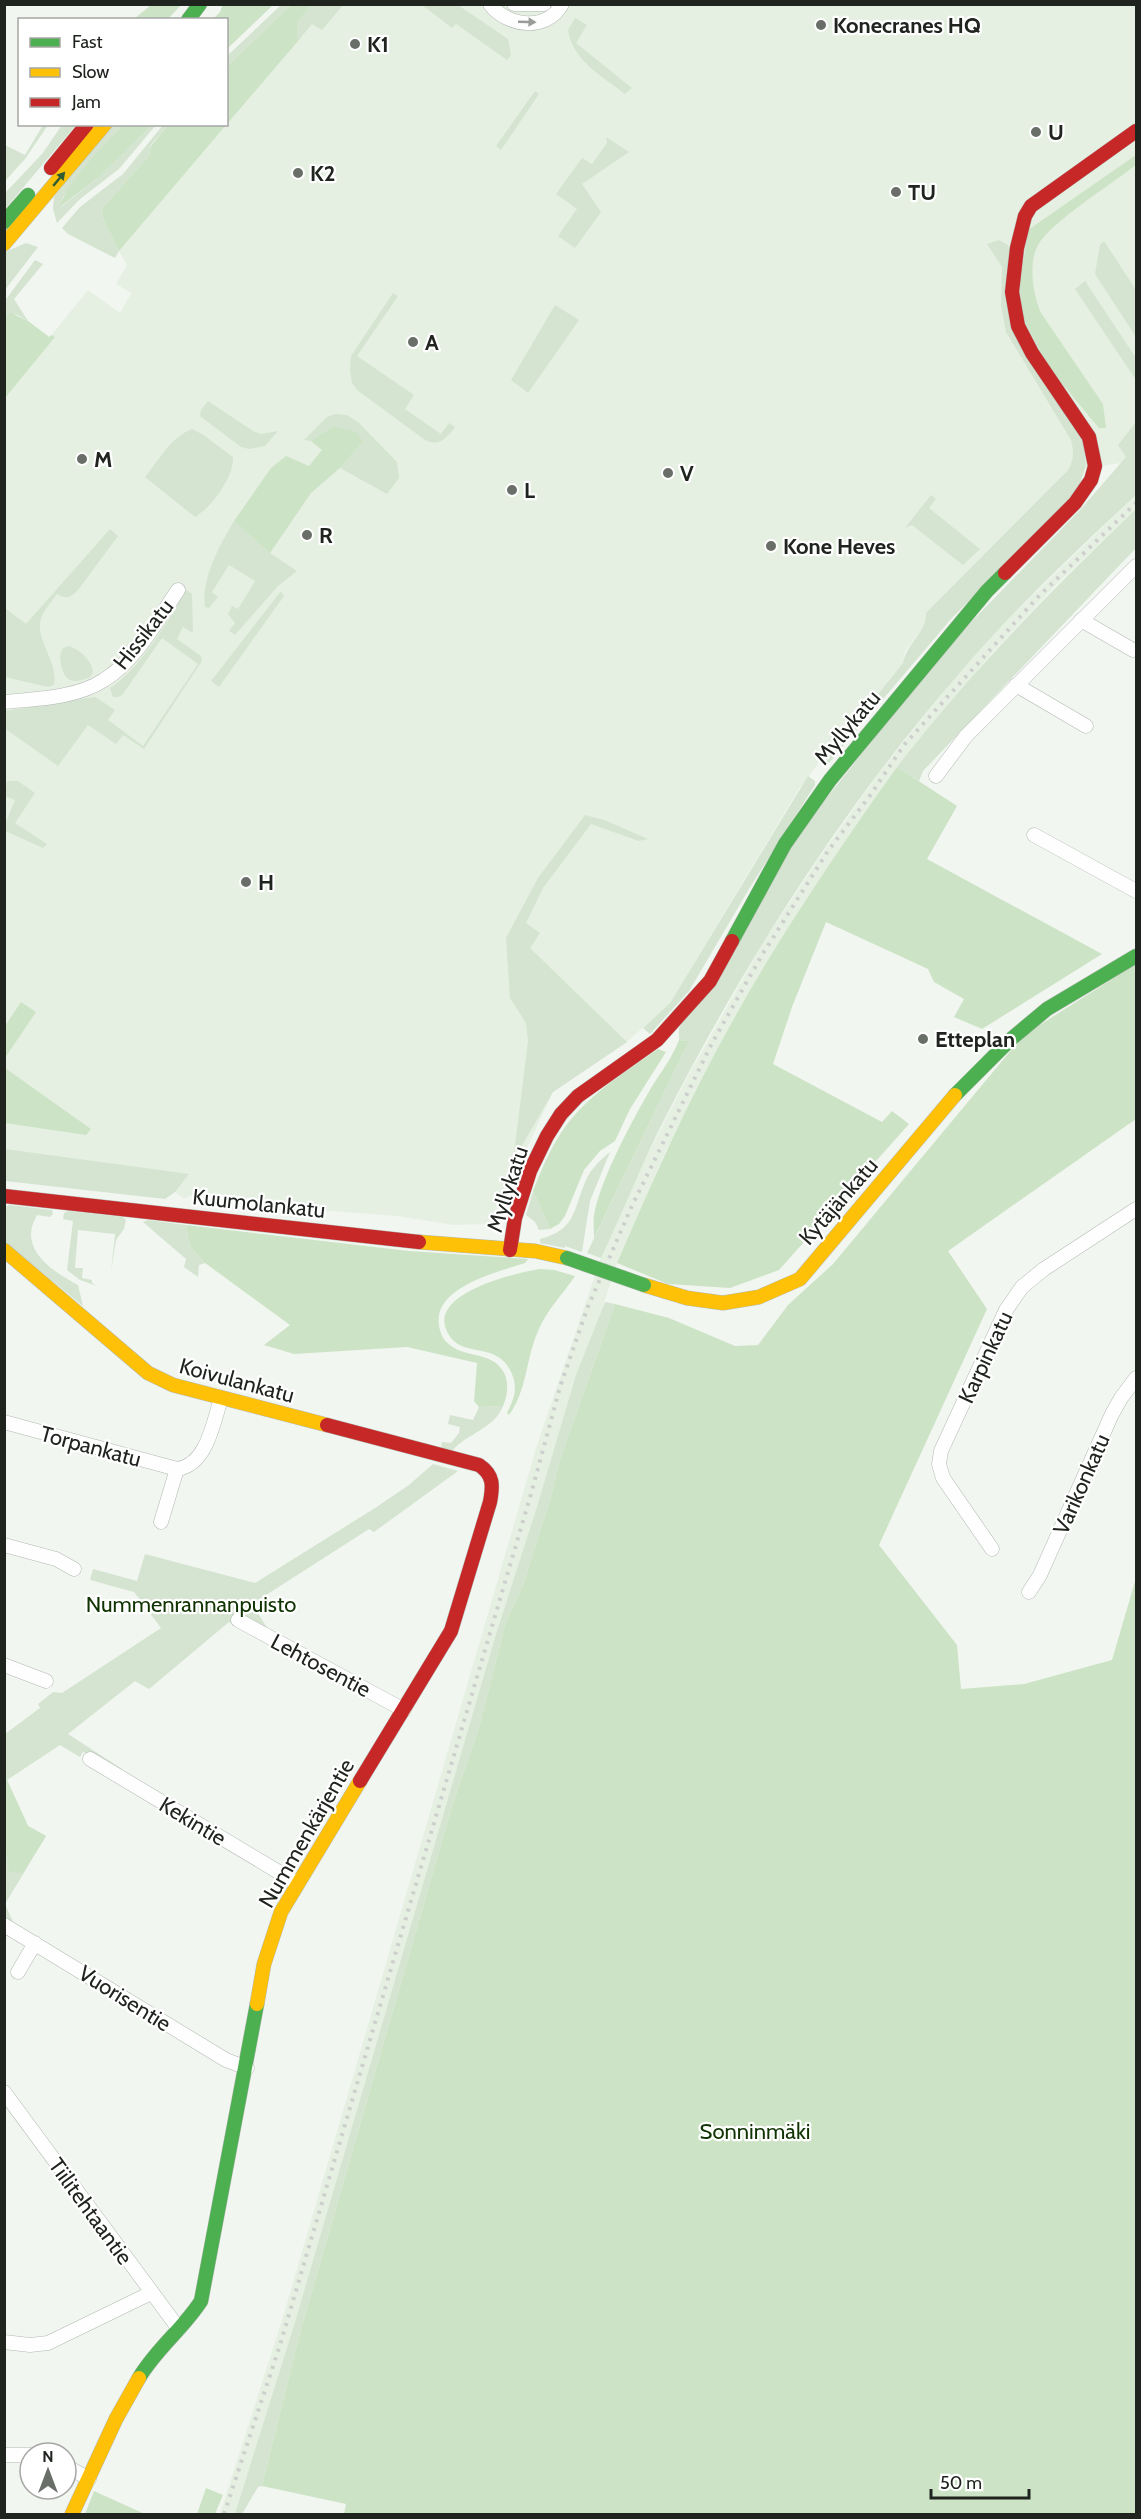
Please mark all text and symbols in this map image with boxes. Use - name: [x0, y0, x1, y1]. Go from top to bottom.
- place label: Konecranes HQ: [833, 12, 981, 39]
- legend: [18, 18, 228, 126]
- one-way arrow: [517, 18, 536, 27]
- marker: Konecranes HQ: [814, 18, 828, 32]
- text: Fast: [72, 31, 103, 53]
- place label: K1: [367, 31, 389, 58]
- marker: K1: [348, 37, 362, 51]
- text: Slow: [72, 61, 109, 83]
- text: Jam: [71, 91, 101, 113]
- place label: U: [1048, 119, 1064, 146]
- marker: U: [1029, 125, 1043, 139]
- place label: K2: [310, 160, 335, 187]
- marker: K2: [291, 166, 305, 180]
- one-way arrow: [52, 171, 65, 187]
- place label: TU: [908, 179, 936, 206]
- marker: TU: [889, 185, 903, 199]
- place label: A: [425, 329, 439, 356]
- marker: A: [406, 335, 420, 349]
- place label: M: [94, 446, 112, 473]
- marker: M: [75, 452, 89, 466]
- place label: V: [680, 460, 694, 487]
- marker: V: [661, 466, 675, 480]
- place label: L: [524, 477, 535, 504]
- marker: L: [505, 483, 519, 497]
- place label: R: [319, 522, 333, 549]
- marker: R: [300, 528, 314, 542]
- place label: Kone Heves: [783, 533, 895, 560]
- marker: Kone Heves: [764, 539, 778, 553]
- street label: Hissikatu: [108, 594, 179, 675]
- street label: Myllykatu: [808, 685, 886, 770]
- place label: H: [258, 869, 274, 896]
- marker: H: [239, 875, 253, 889]
- place label: Etteplan: [935, 1026, 1015, 1053]
- marker: Etteplan: [916, 1032, 930, 1046]
- street label: Myllykatu: [481, 1143, 534, 1236]
- street label: Kytäjänkatu: [793, 1152, 884, 1251]
- street label: Kuumolankatu: [191, 1183, 327, 1224]
- street label: Karpinkatu: [952, 1307, 1018, 1407]
- street label: Koivulankatu: [176, 1352, 297, 1409]
- street label: Torpankatu: [38, 1420, 144, 1473]
- street label: Varikonkatu: [1047, 1430, 1116, 1539]
- park label: Nummenrannanpuisto: [86, 1591, 296, 1618]
- street label: Lehtosentie: [266, 1628, 375, 1703]
- street label: Nummenkärjentie: [253, 1754, 360, 1913]
- street label: Kekintie: [155, 1791, 231, 1852]
- street label: Vuorisentie: [74, 1959, 176, 2037]
- park label: Sonninmäki: [700, 2118, 810, 2145]
- street label: Tiilitehtaantie: [43, 2153, 138, 2270]
- north arrow: [18, 2441, 78, 2501]
- text: N: [42, 2447, 54, 2466]
- scale bar: [931, 2462, 1028, 2500]
- text: 50 m: [940, 2472, 982, 2494]

